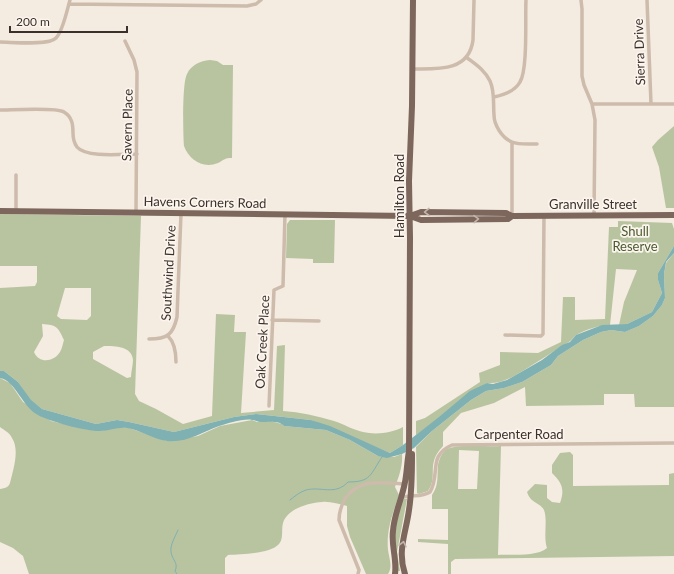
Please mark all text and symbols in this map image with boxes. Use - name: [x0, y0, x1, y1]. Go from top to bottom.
- scale bar: [10, 8, 127, 34]
- text: 200 m: [16, 14, 50, 29]
- street label: Sierra Drive: [630, 18, 648, 86]
- street label: Savern Place: [118, 89, 136, 161]
- street label: Hamilton Road: [391, 154, 407, 238]
- street label: Havens Corners Road: [143, 193, 267, 211]
- street label: Granville Street: [549, 196, 637, 212]
- one-way arrow: [424, 208, 430, 216]
- one-way arrow: [473, 215, 479, 224]
- park label: Shull Reserve: [612, 223, 658, 254]
- street label: Southwind Drive: [158, 225, 179, 321]
- street label: Oak Creek Place: [252, 295, 272, 389]
- street label: Carpenter Road: [474, 426, 564, 442]
- one-way arrow: [398, 541, 406, 547]

